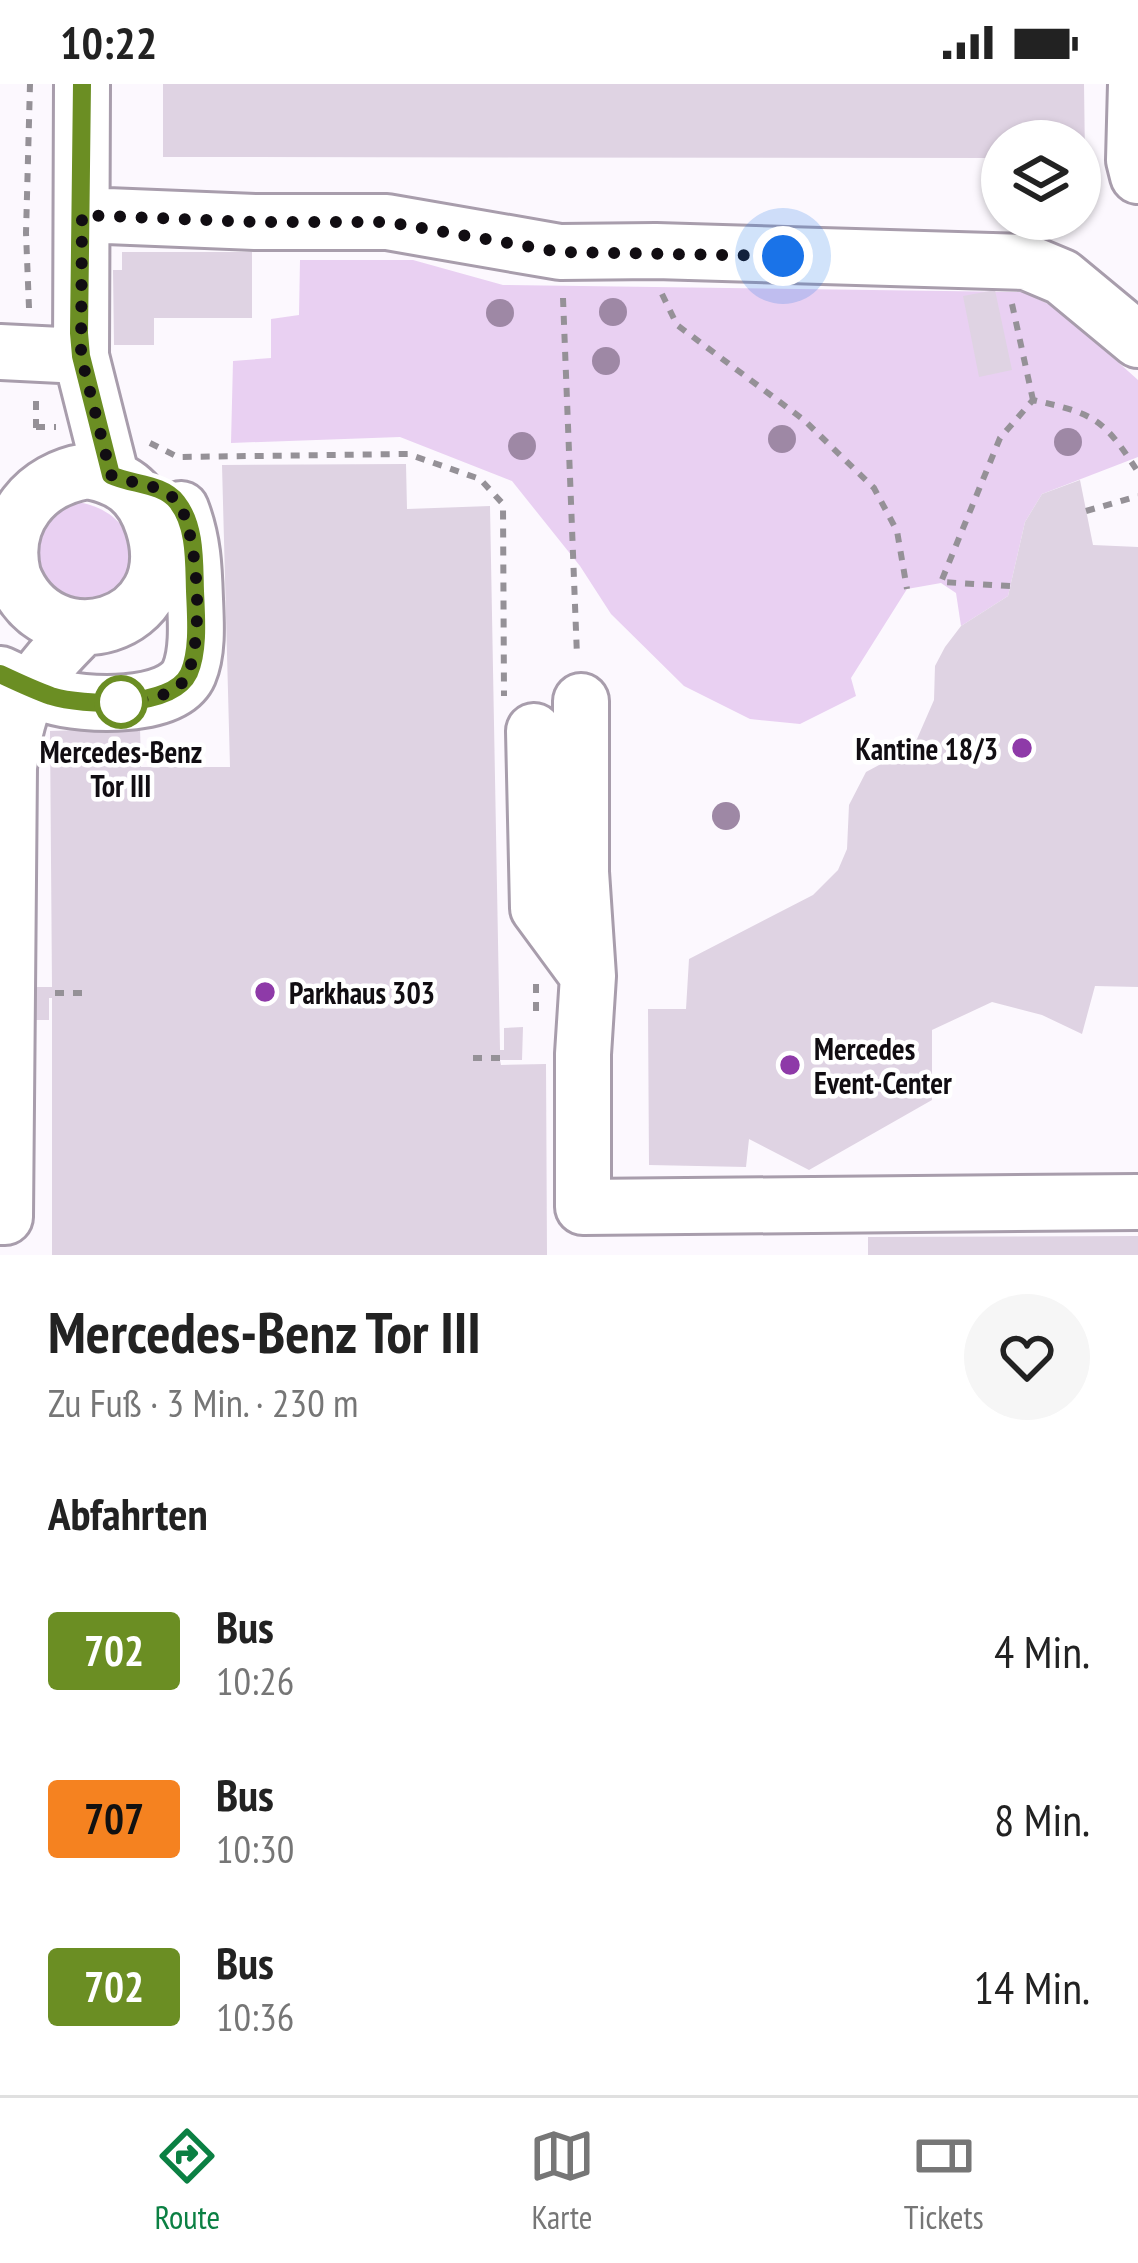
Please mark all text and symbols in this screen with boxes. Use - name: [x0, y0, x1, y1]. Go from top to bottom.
- text: 10:22: [60, 13, 157, 71]
- map controls: [981, 120, 1101, 240]
- button: layers: [981, 120, 1101, 240]
- your location: [753, 226, 813, 286]
- marker: Mercedes-Benz Tor III: [96, 677, 146, 727]
- place label: Kantine 18/3: [856, 729, 998, 768]
- place label: Mercedes-Benz Tor III: [40, 732, 202, 805]
- marker: Kantine 18/3: [1009, 735, 1035, 761]
- place label: Parkhaus 303: [289, 973, 435, 1012]
- marker: Parkhaus 303: [252, 979, 278, 1005]
- place label: Mercedes Event-Center: [814, 1029, 952, 1102]
- marker: Mercedes Event-Center: [777, 1052, 803, 1078]
- button: heart: [964, 1294, 1090, 1420]
- text: Mercedes-Benz Tor III: [48, 1295, 481, 1369]
- text: Zu Fuß · 3 Min. · 230 m: [48, 1377, 358, 1428]
- text: Abfahrten: [48, 1484, 208, 1542]
- text: Bus: [216, 1597, 274, 1655]
- text: 4 Min.: [994, 1622, 1090, 1680]
- text: 702: [84, 1623, 144, 1678]
- text: 10:26: [216, 1655, 294, 1706]
- text: Bus: [216, 1765, 274, 1823]
- text: 8 Min.: [994, 1790, 1090, 1848]
- text: 707: [84, 1791, 144, 1846]
- text: 10:30: [216, 1823, 294, 1874]
- text: Bus: [216, 1933, 274, 1991]
- text: 14 Min.: [974, 1958, 1090, 2016]
- text: 702: [84, 1959, 144, 2014]
- text: 10:36: [216, 1991, 294, 2042]
- tab: Route: [154, 2123, 220, 2238]
- tab: Karte: [529, 2123, 595, 2238]
- tab: Tickets: [904, 2123, 984, 2238]

